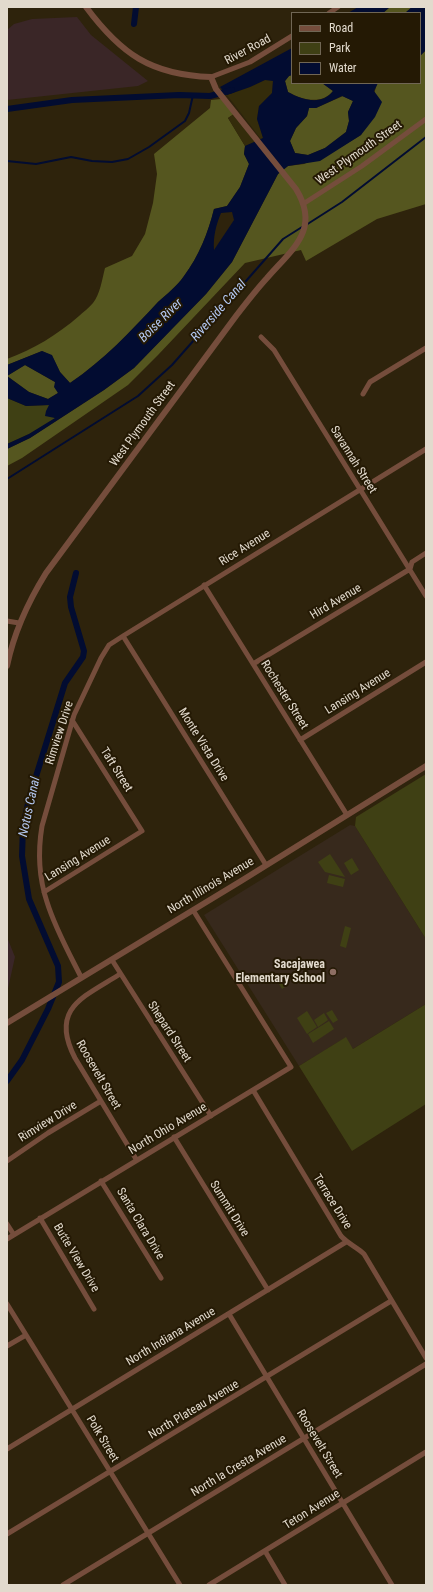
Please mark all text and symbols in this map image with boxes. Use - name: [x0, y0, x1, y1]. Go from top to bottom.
- legend: [291, 12, 421, 84]
- text: Road: [329, 21, 353, 35]
- street label: River Road: [222, 32, 274, 68]
- text: Park: [329, 41, 350, 55]
- text: Water: [329, 61, 357, 75]
- street label: West Plymouth Street: [313, 118, 405, 188]
- water label: Riverside Canal: [188, 277, 250, 345]
- water label: Boise River: [136, 296, 186, 346]
- street label: West Plymouth Street: [107, 379, 179, 469]
- street label: Savannah Street: [327, 424, 379, 496]
- street label: Rice Avenue: [217, 527, 273, 569]
- street label: Hird Avenue: [308, 581, 364, 623]
- street label: Rochester Street: [257, 658, 311, 732]
- street label: Lansing Avenue: [323, 666, 393, 718]
- street label: Rimview Drive: [43, 699, 77, 767]
- street label: Monte Vista Drive: [175, 706, 231, 784]
- street label: Taft Street: [97, 745, 135, 795]
- water label: Notus Canal: [16, 776, 44, 838]
- street label: Lansing Avenue: [43, 833, 113, 885]
- street label: North Illinois Avenue: [165, 855, 257, 917]
- place label: Sacajawea Elementary School: [235, 958, 325, 986]
- marker: Sacajawea Elementary School: [328, 967, 338, 977]
- street label: Shepard Street: [144, 999, 194, 1065]
- street label: Roosevelt Street: [72, 1038, 124, 1112]
- street label: Rimview Drive: [16, 1098, 80, 1146]
- street label: North Ohio Avenue: [126, 1100, 210, 1158]
- street label: Terrace Drive: [309, 1172, 355, 1232]
- street label: Summit Drive: [206, 1178, 252, 1240]
- street label: Santa Clara Drive: [113, 1186, 167, 1262]
- street label: Butte View Drive: [50, 1221, 102, 1295]
- street label: North Indiana Avenue: [124, 1305, 218, 1369]
- street label: North Plateau Avenue: [146, 1377, 242, 1443]
- street label: Roosevelt Street: [293, 1407, 345, 1481]
- street label: Polk Street: [83, 1413, 121, 1465]
- street label: North la Cresta Avenue: [189, 1432, 289, 1500]
- street label: Teton Avenue: [281, 1487, 343, 1533]

